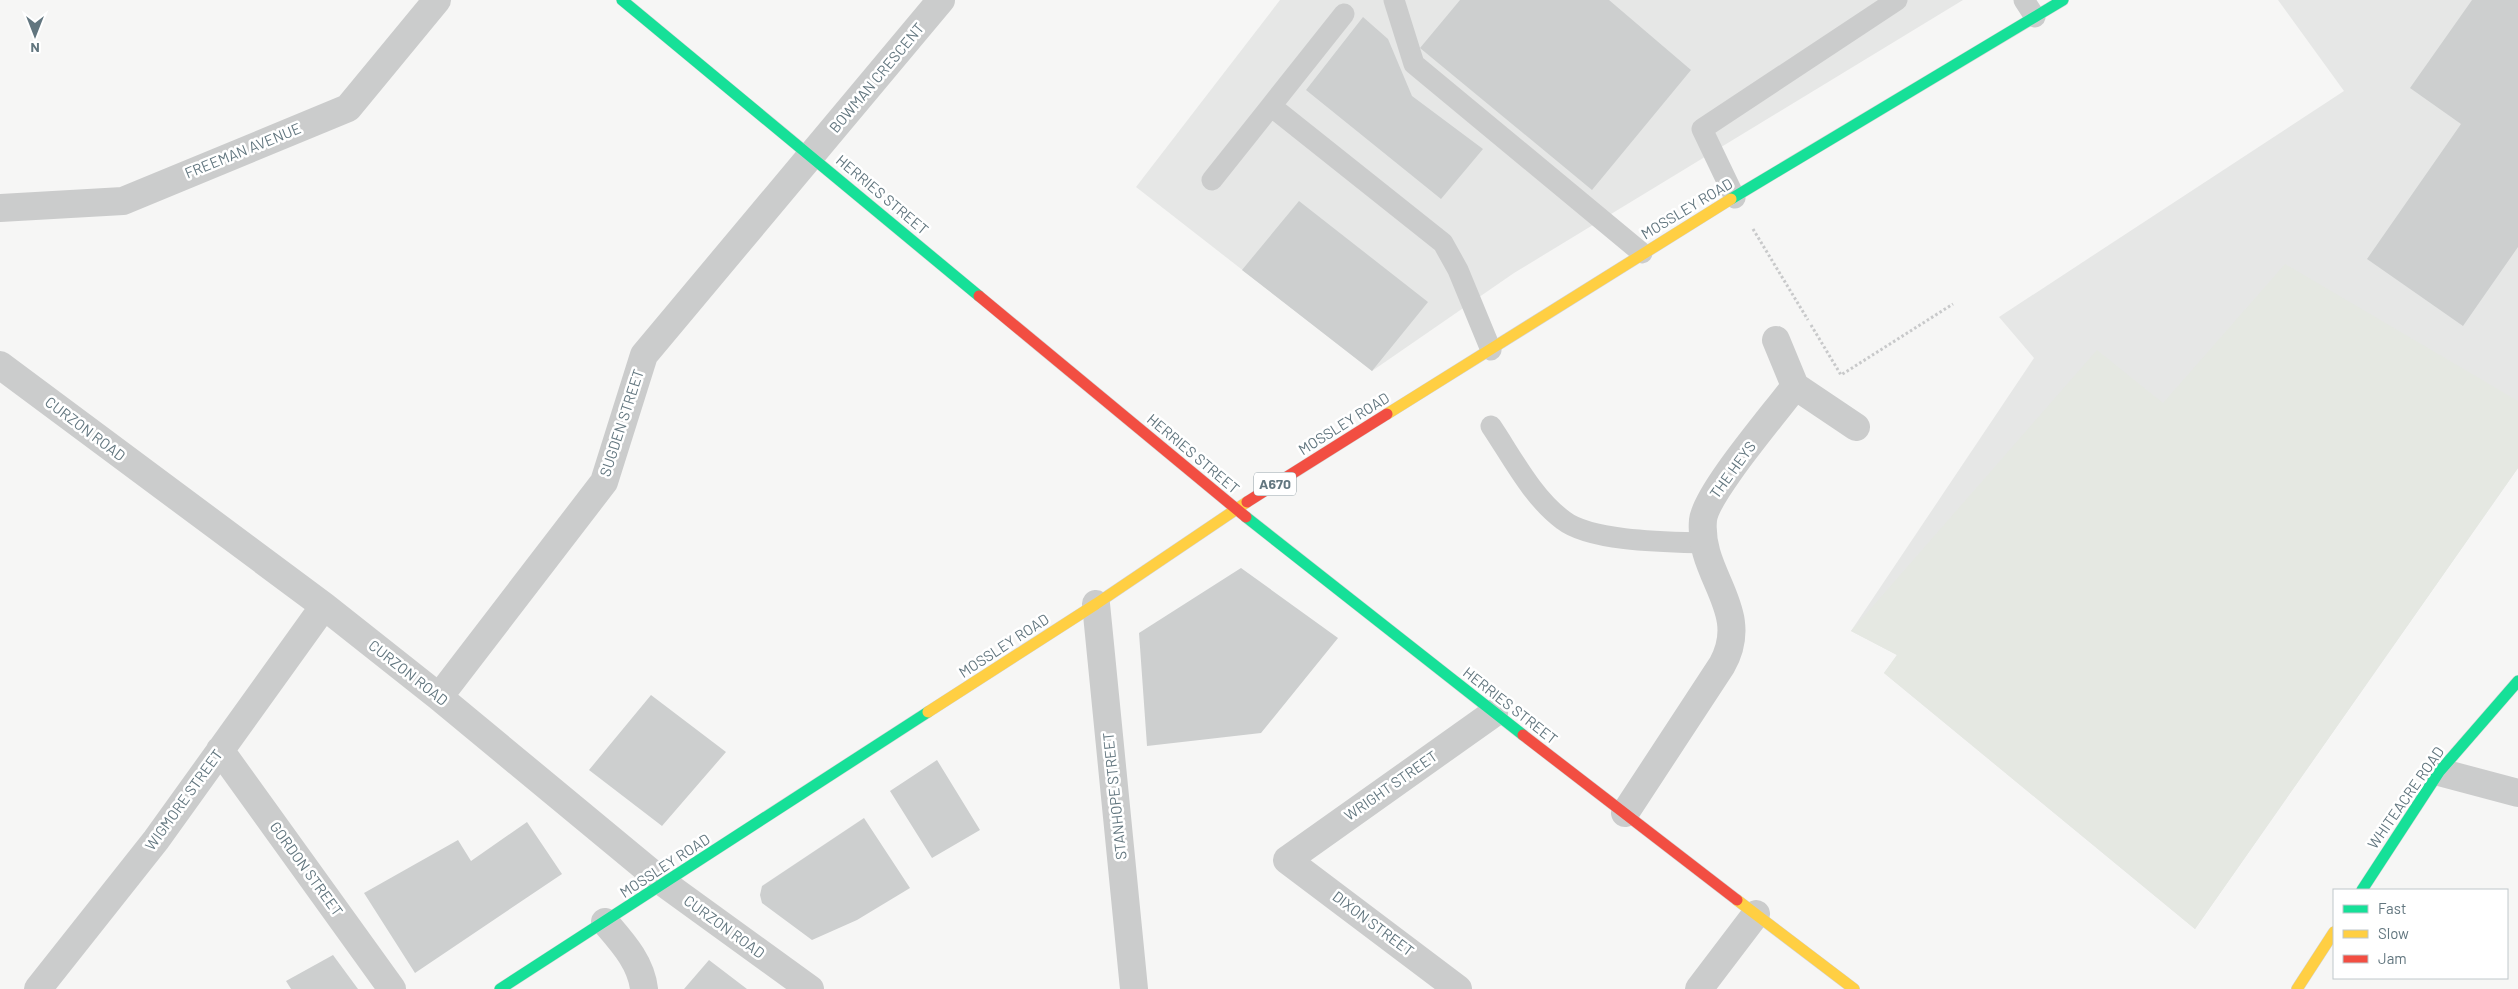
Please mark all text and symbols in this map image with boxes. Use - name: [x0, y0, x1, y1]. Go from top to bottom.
- north arrow: [10, 10, 60, 60]
- street label: BOWMAN CRESCENT: [825, 19, 927, 136]
- text: N: [30, 40, 40, 57]
- street label: FREEMAN AVENUE: [182, 119, 303, 182]
- street label: HERRIES STREET: [833, 150, 932, 238]
- street label: MOSSLEY ROAD: [1637, 174, 1735, 243]
- street label: SUGDEN STREET: [595, 367, 647, 479]
- street label: MOSSLEY ROAD: [1295, 388, 1392, 458]
- street label: CURZON ROAD: [42, 392, 129, 464]
- street label: HERRIES STREET: [1144, 409, 1243, 497]
- street label: THE HEYS: [1705, 437, 1759, 502]
- road number: A670: [1254, 472, 1296, 496]
- street label: MOSSLEY ROAD: [955, 609, 1052, 681]
- street label: CURZON ROAD: [365, 636, 452, 709]
- street label: HERRIES STREET: [1460, 663, 1561, 748]
- street label: STANHOPE STREET: [1098, 731, 1130, 861]
- street label: WHITEACRE ROAD: [2363, 743, 2447, 852]
- street label: WIGMORE STREET: [141, 745, 226, 853]
- street label: WRIGHT STREET: [1340, 746, 1440, 824]
- street label: GORDON STREET: [267, 818, 347, 919]
- street label: MOSSLEY ROAD: [616, 829, 713, 901]
- street label: DIXON STREET: [1329, 887, 1418, 960]
- legend: [2333, 889, 2508, 979]
- street label: CURZON ROAD: [681, 891, 769, 962]
- text: Fast: [2378, 899, 2406, 917]
- text: Slow: [2378, 924, 2409, 942]
- text: Jam: [2378, 949, 2407, 967]

